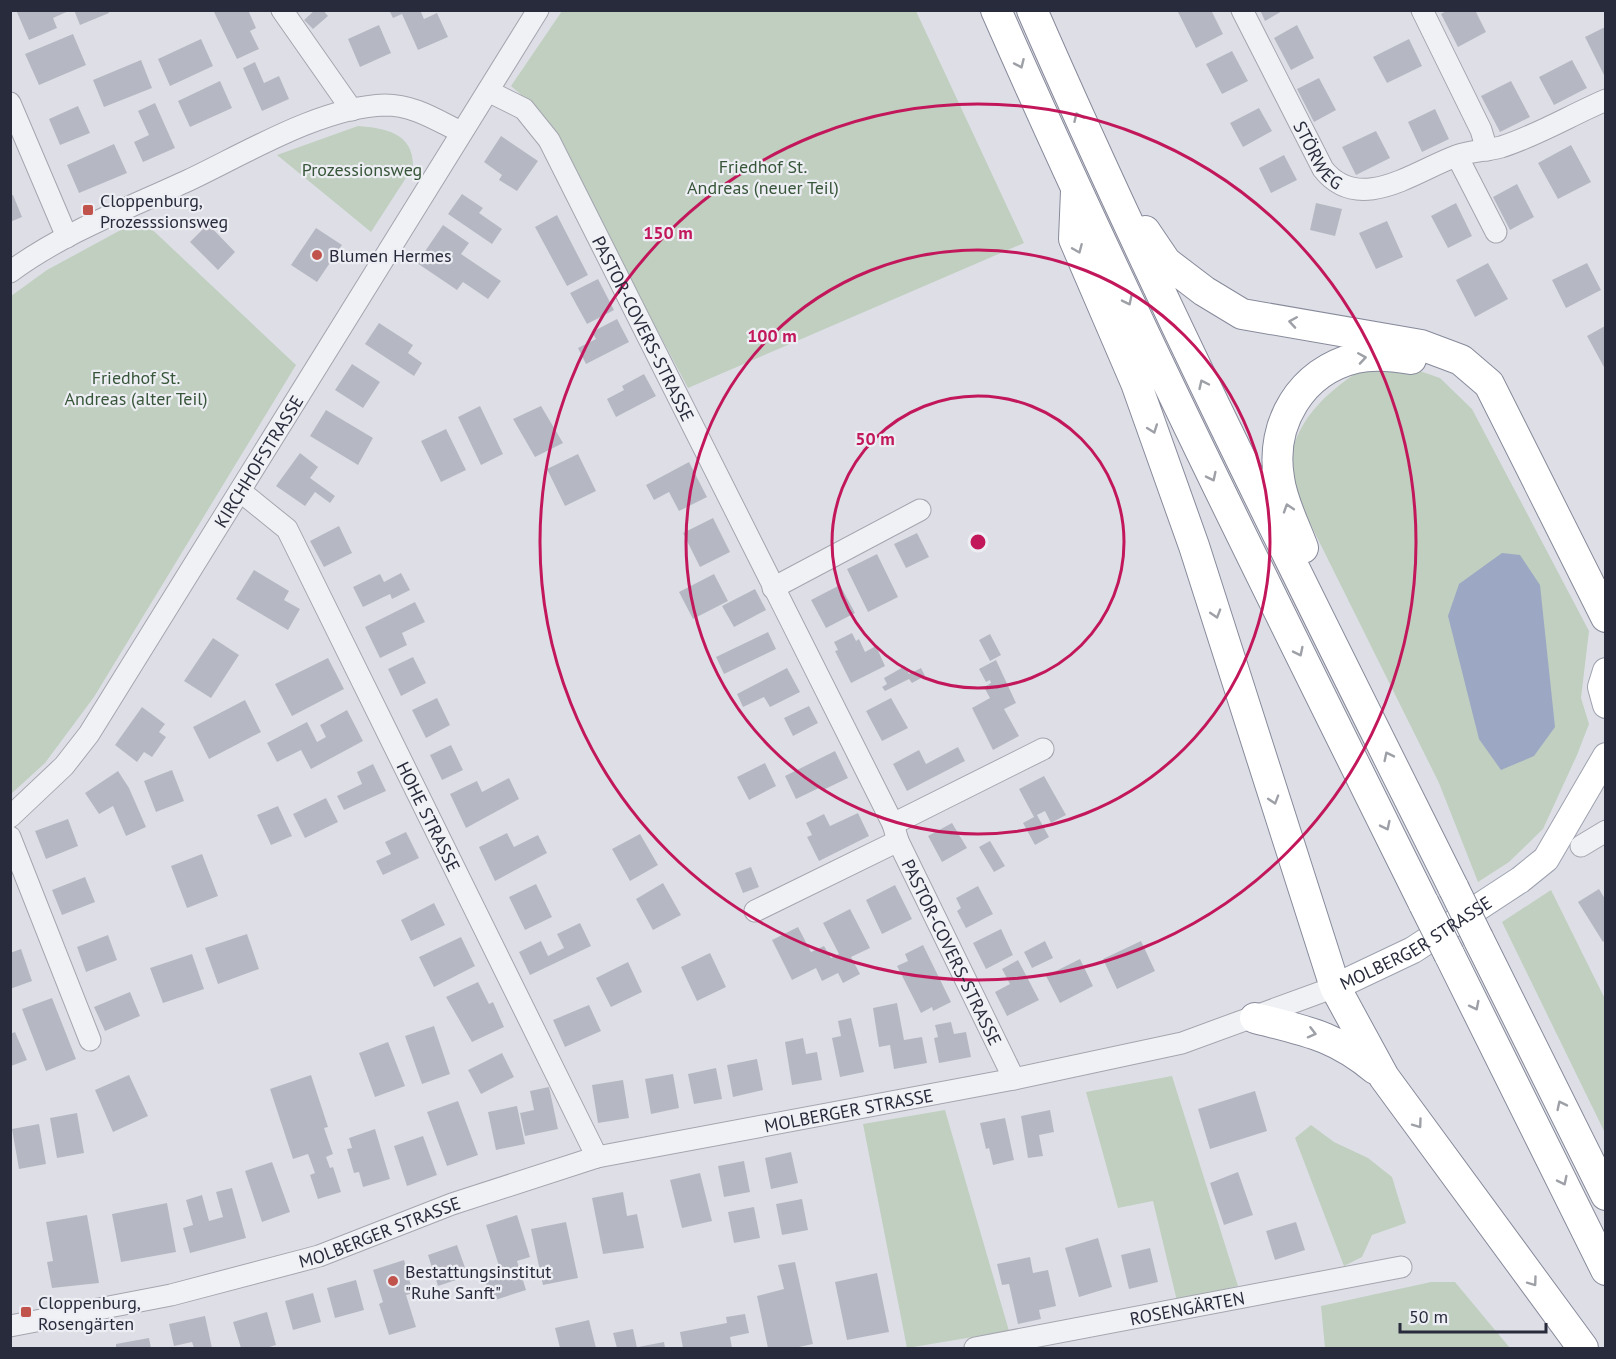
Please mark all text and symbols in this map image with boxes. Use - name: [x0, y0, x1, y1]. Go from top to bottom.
- one-way arrow: [1013, 58, 1025, 69]
- one-way arrow: [1074, 112, 1086, 123]
- street label: STÖRWEG: [1289, 117, 1347, 194]
- park label: Friedhof St. Andreas (neuer Teil): [687, 155, 839, 199]
- park label: Prozessionsweg: [302, 158, 422, 181]
- place label: Cloppenburg, Prozesssionsweg: [100, 189, 228, 233]
- marker: Cloppenburg, Prozesssionsweg: [81, 203, 95, 217]
- text: 150 m: [643, 221, 693, 244]
- street label: PASTOR-COVERS-STRASSE: [588, 232, 700, 425]
- one-way arrow: [1071, 243, 1083, 254]
- place label: Blumen Hermes: [329, 244, 452, 267]
- marker: Blumen Hermes: [310, 248, 324, 262]
- one-way arrow: [1121, 295, 1133, 306]
- one-way arrow: [1288, 316, 1297, 328]
- text: 100 m: [747, 324, 797, 347]
- one-way arrow: [1357, 353, 1367, 365]
- park label: Friedhof St. Andreas (alter Teil): [64, 366, 208, 410]
- one-way arrow: [1199, 379, 1211, 390]
- street label: KIRCHHOFSTRASSE: [209, 391, 308, 531]
- one-way arrow: [1145, 423, 1158, 434]
- text: 50 m: [855, 427, 895, 450]
- one-way arrow: [1205, 471, 1217, 482]
- one-way arrow: [1283, 503, 1295, 514]
- centre of rings: [968, 532, 988, 552]
- one-way arrow: [1209, 608, 1221, 618]
- one-way arrow: [1291, 645, 1303, 656]
- one-way arrow: [1384, 751, 1395, 762]
- street label: HOHE STRASSE: [392, 757, 466, 875]
- one-way arrow: [1267, 794, 1279, 805]
- one-way arrow: [1378, 820, 1390, 831]
- street label: PASTOR-COVERS-STRASSE: [897, 855, 1007, 1049]
- street label: MOLBERGER STRASSE: [1336, 890, 1496, 995]
- one-way arrow: [1468, 1000, 1480, 1011]
- one-way arrow: [1307, 1025, 1317, 1038]
- street label: MOLBERGER STRASSE: [762, 1083, 935, 1137]
- one-way arrow: [1557, 1101, 1568, 1112]
- one-way arrow: [1411, 1118, 1422, 1129]
- one-way arrow: [1555, 1174, 1567, 1185]
- street label: MOLBERGER STRASSE: [296, 1191, 463, 1272]
- place label: Bestattungsinstitut "Ruhe Sanft": [405, 1260, 551, 1304]
- marker: Bestattungsinstitut "Ruhe Sanft": [386, 1274, 400, 1288]
- one-way arrow: [1526, 1275, 1537, 1286]
- street label: ROSENGÄRTEN: [1128, 1285, 1247, 1330]
- place label: Cloppenburg, Rosengärten: [38, 1291, 141, 1335]
- scale bar: [1400, 1296, 1546, 1334]
- marker: Cloppenburg, Rosengärten: [19, 1305, 33, 1319]
- text: 50 m: [1409, 1305, 1448, 1328]

